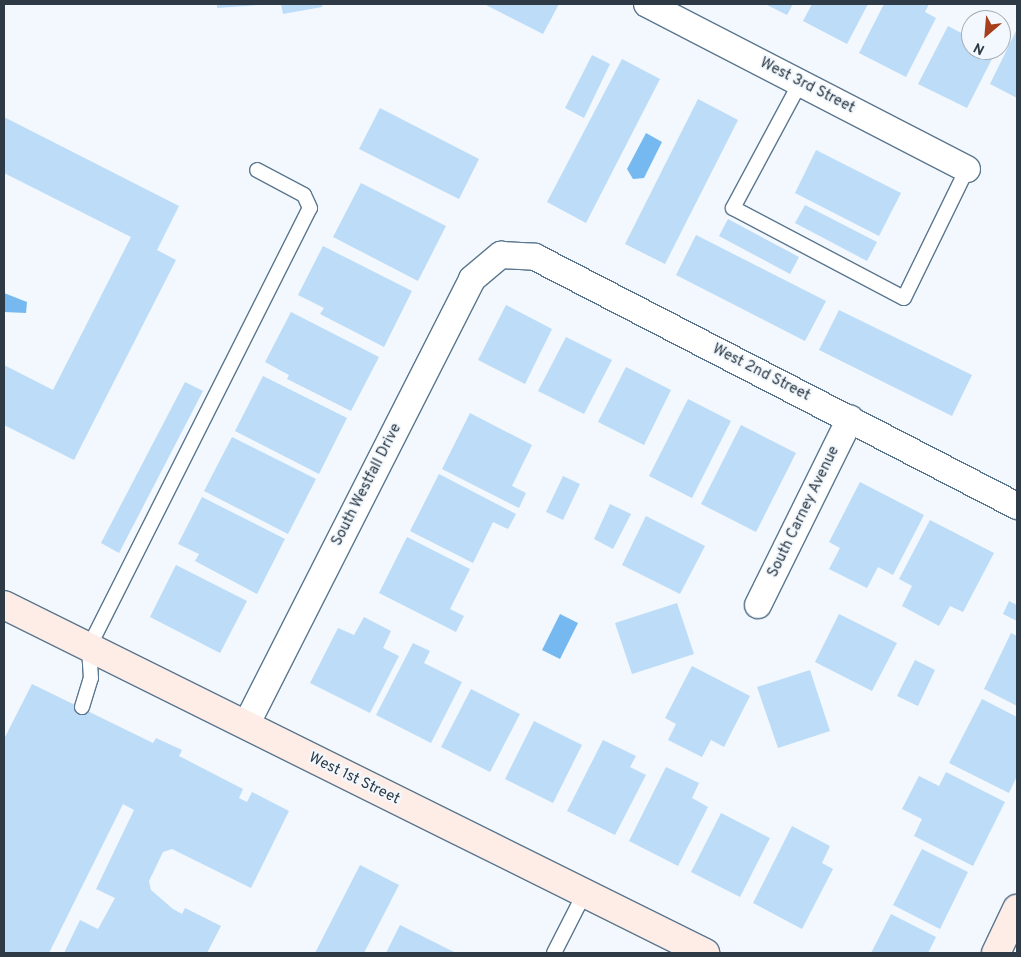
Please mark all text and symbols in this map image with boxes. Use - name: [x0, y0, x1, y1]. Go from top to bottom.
- north arrow: [961, 10, 1011, 60]
- text: N: [971, 38, 988, 58]
- street label: West 3rd Street: [757, 54, 857, 118]
- street label: West 2nd Street: [709, 341, 813, 405]
- street label: South Westfall Drive: [328, 421, 406, 549]
- street label: South Carney Avenue: [764, 443, 844, 581]
- street label: West 1st Street: [306, 749, 402, 809]

